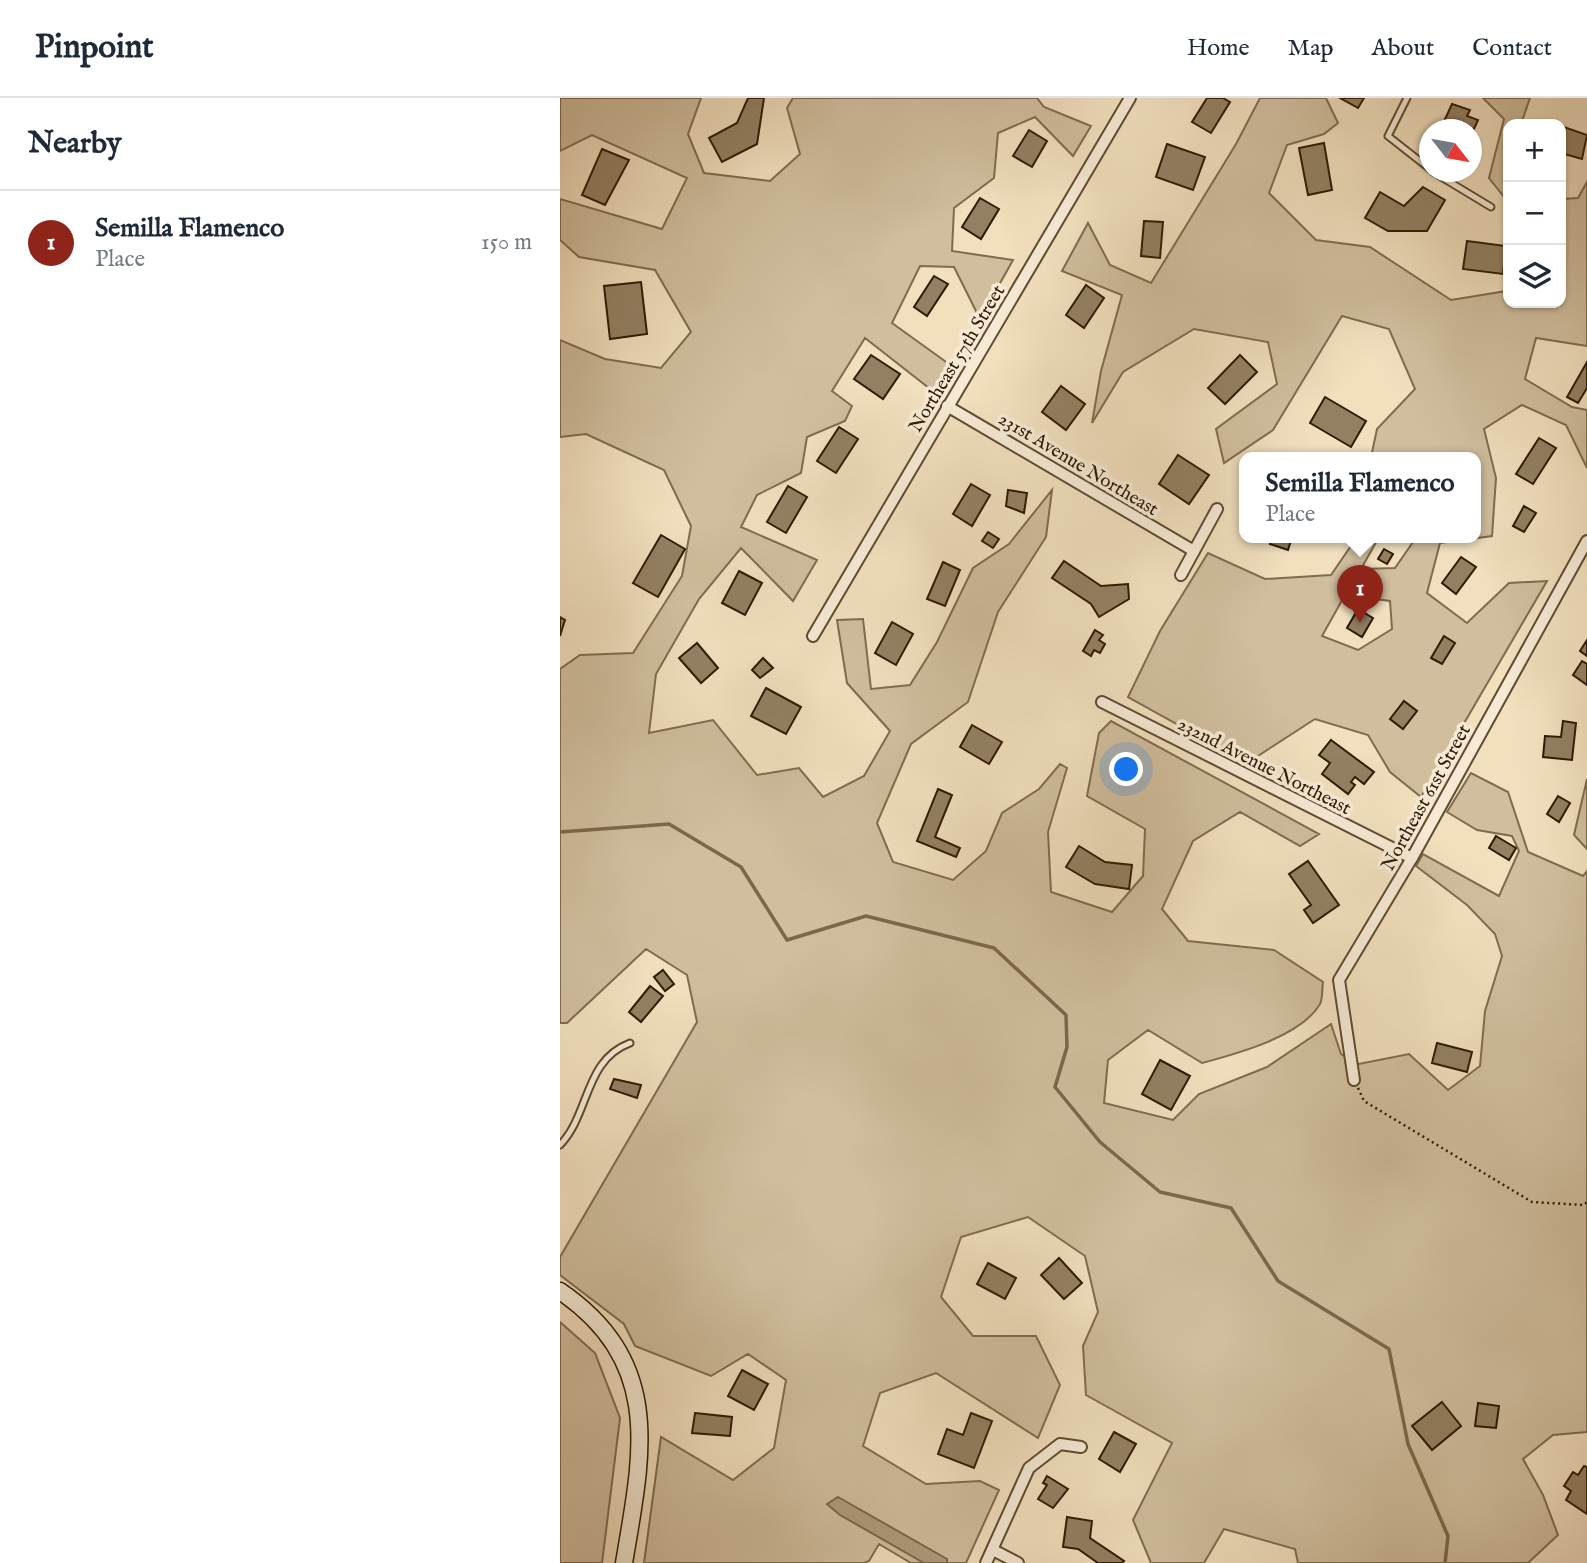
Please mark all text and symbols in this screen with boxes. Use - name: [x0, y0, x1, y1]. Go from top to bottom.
- text: Pinpoint: [35, 27, 154, 69]
- text: Home: [1187, 33, 1250, 64]
- text: Map: [1288, 33, 1334, 64]
- text: About: [1372, 33, 1434, 64]
- text: Contact: [1472, 33, 1552, 64]
- north arrow: [1419, 119, 1482, 182]
- map controls: [1503, 119, 1566, 308]
- button: +: [1503, 119, 1566, 182]
- text: Nearby: [28, 125, 121, 163]
- button: −: [1503, 182, 1566, 245]
- text: Semilla Flamenco: [95, 212, 284, 245]
- text: 1: [47, 228, 55, 257]
- text: 150 m: [481, 228, 532, 257]
- text: Place: [95, 245, 145, 274]
- button: layers: [1503, 245, 1566, 308]
- street label: Northeast 57th Street: [904, 281, 1011, 437]
- street label: 231st Avenue Northeast: [994, 407, 1163, 522]
- popup: [1239, 452, 1481, 543]
- text: Semilla Flamenco: [1265, 467, 1455, 500]
- text: Place: [1265, 500, 1315, 529]
- pin: 1: [1337, 565, 1383, 623]
- street label: 232nd Avenue Northeast: [1173, 713, 1355, 821]
- street label: Northeast 61st Street: [1377, 720, 1477, 875]
- your location: [1109, 752, 1143, 786]

